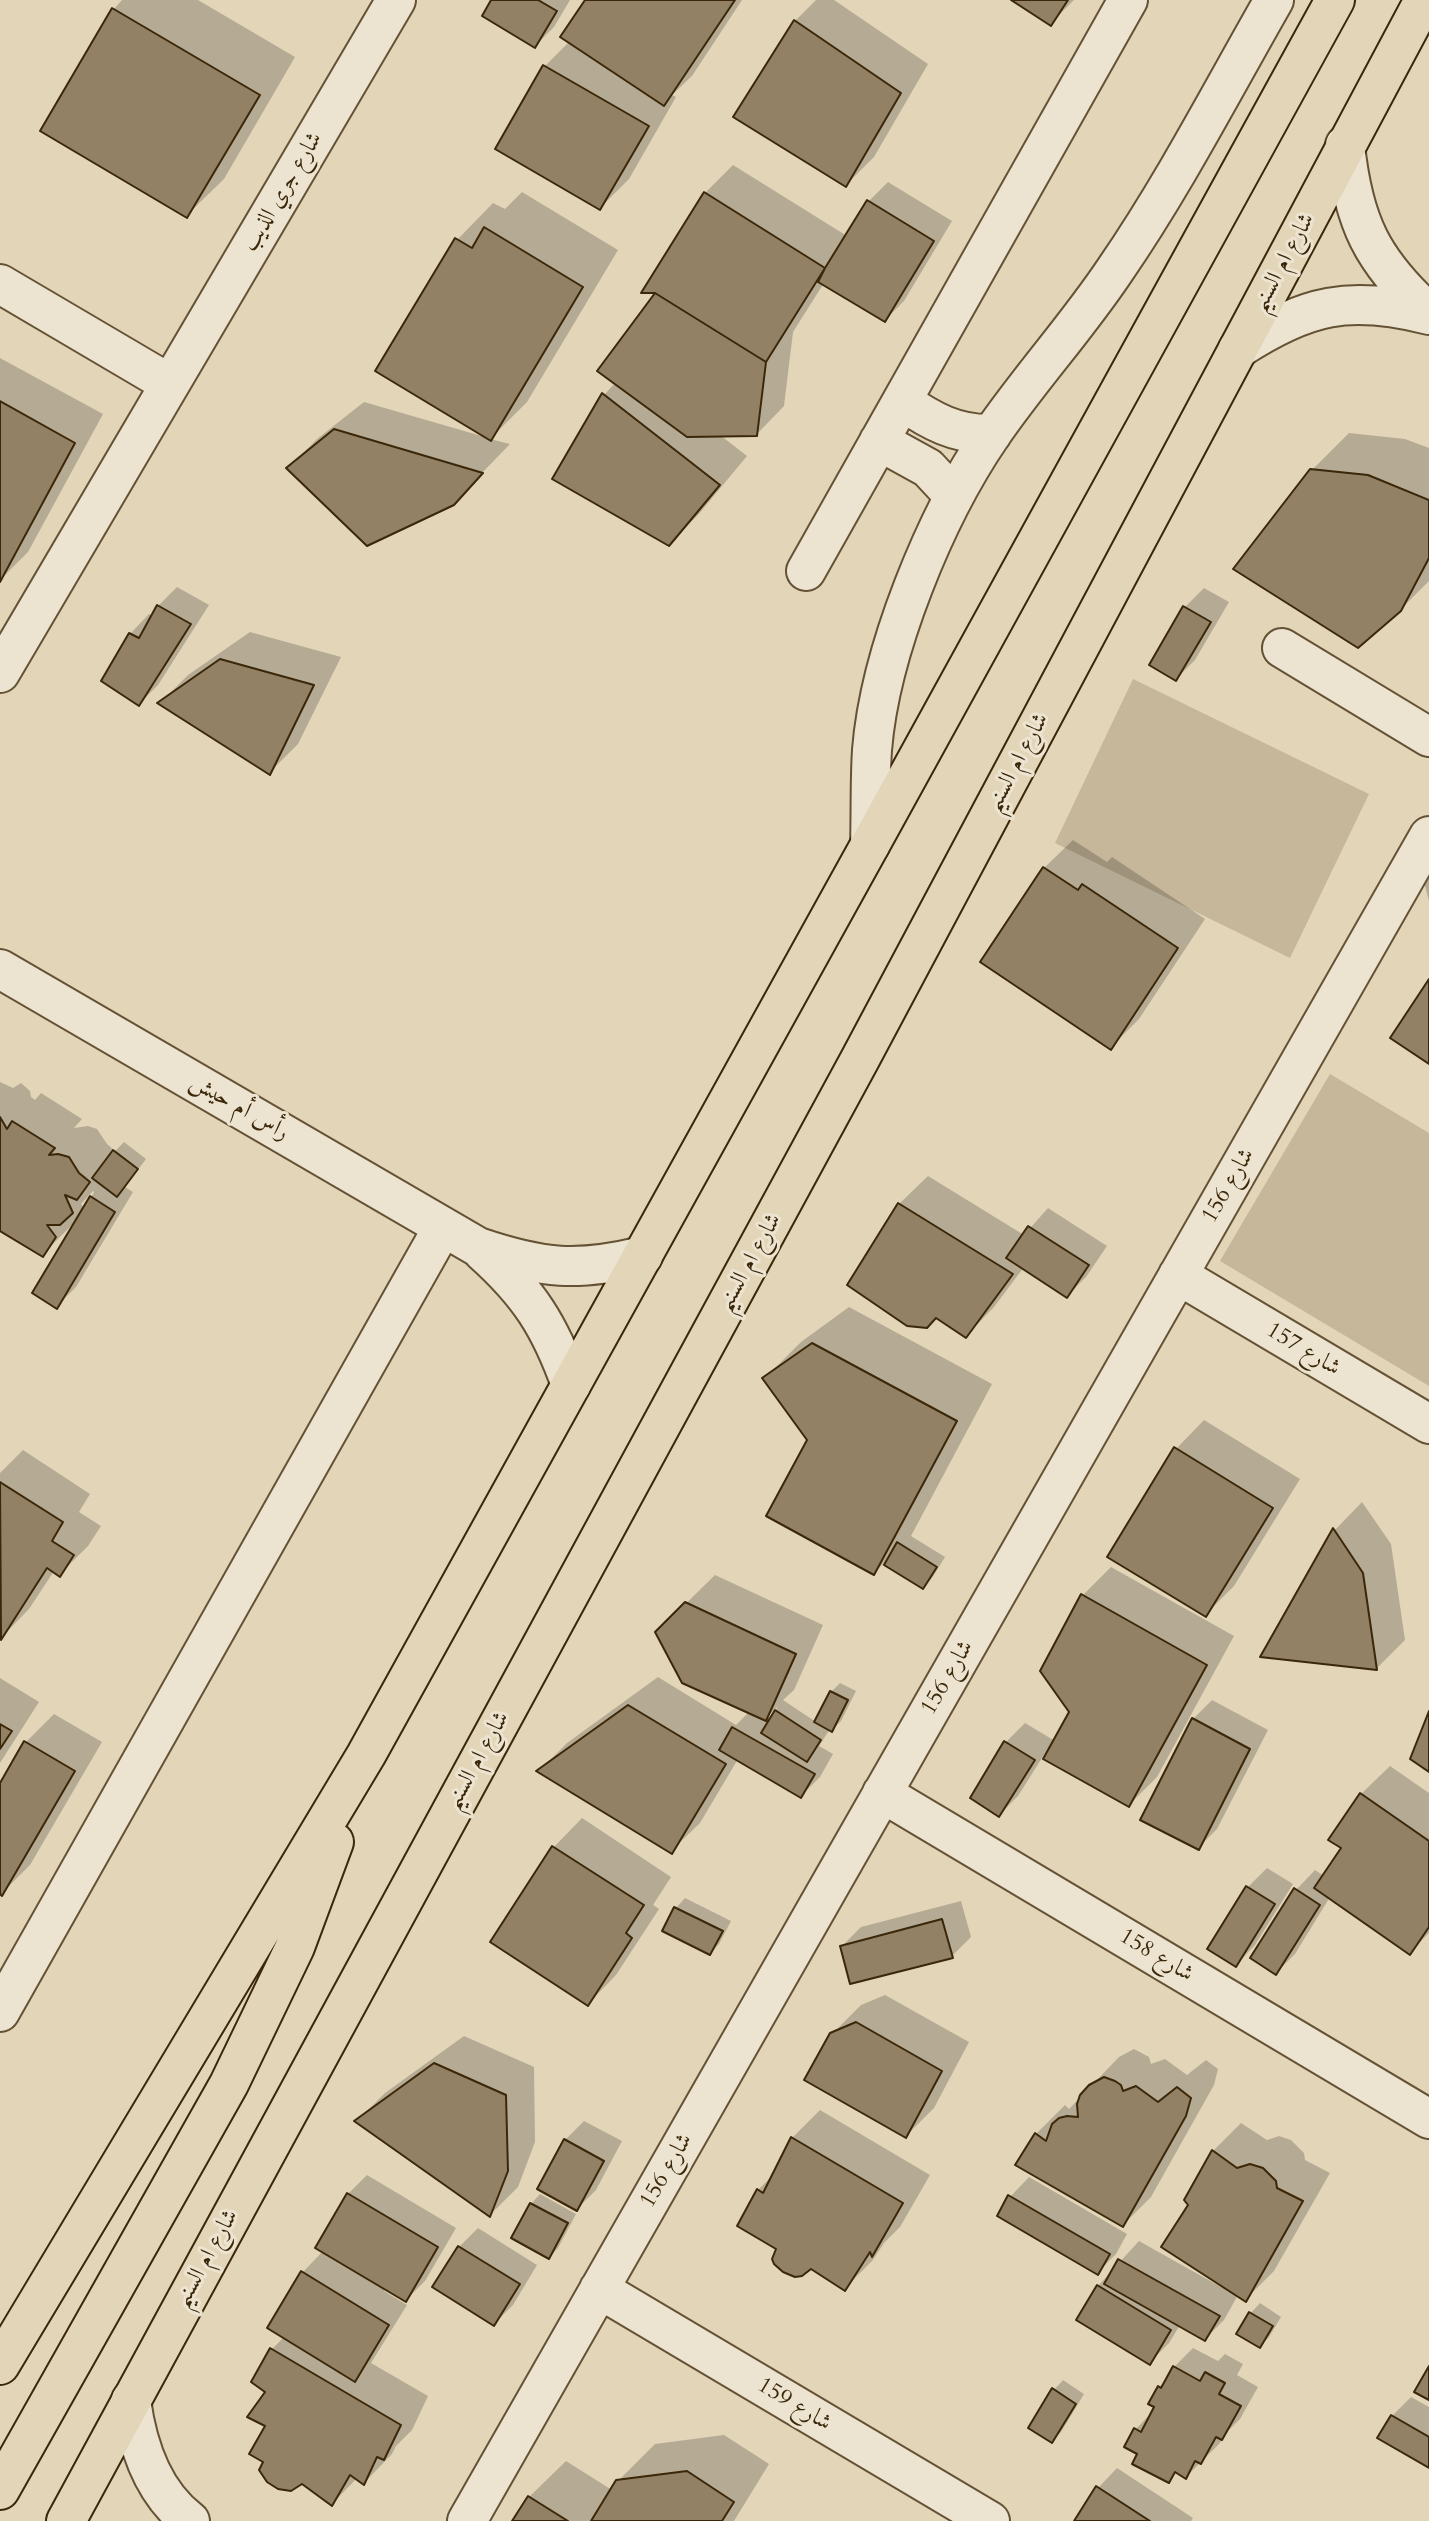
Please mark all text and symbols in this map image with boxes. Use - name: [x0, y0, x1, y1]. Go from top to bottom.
- street label: شارع جري الذيب: [237, 127, 329, 257]
- street label: شارع ام السنيم: [1246, 209, 1322, 317]
- street label: شارع ام السنيم: [980, 709, 1056, 817]
- street label: رأس أم حيش: [185, 1069, 293, 1147]
- street label: شارع 156: [1197, 1144, 1261, 1228]
- street label: شارع ام السنيم: [712, 1209, 788, 1317]
- street label: شارع 157: [1261, 1317, 1345, 1383]
- street label: شارع 156: [916, 1636, 980, 1720]
- street label: شارع ام السنيم: [440, 1707, 516, 1815]
- street label: شارع 158: [1114, 1923, 1198, 1989]
- street label: شارع 156: [635, 2129, 699, 2213]
- street label: شارع ام السنيم: [169, 2205, 245, 2313]
- street label: شارع 159: [752, 2372, 836, 2438]

